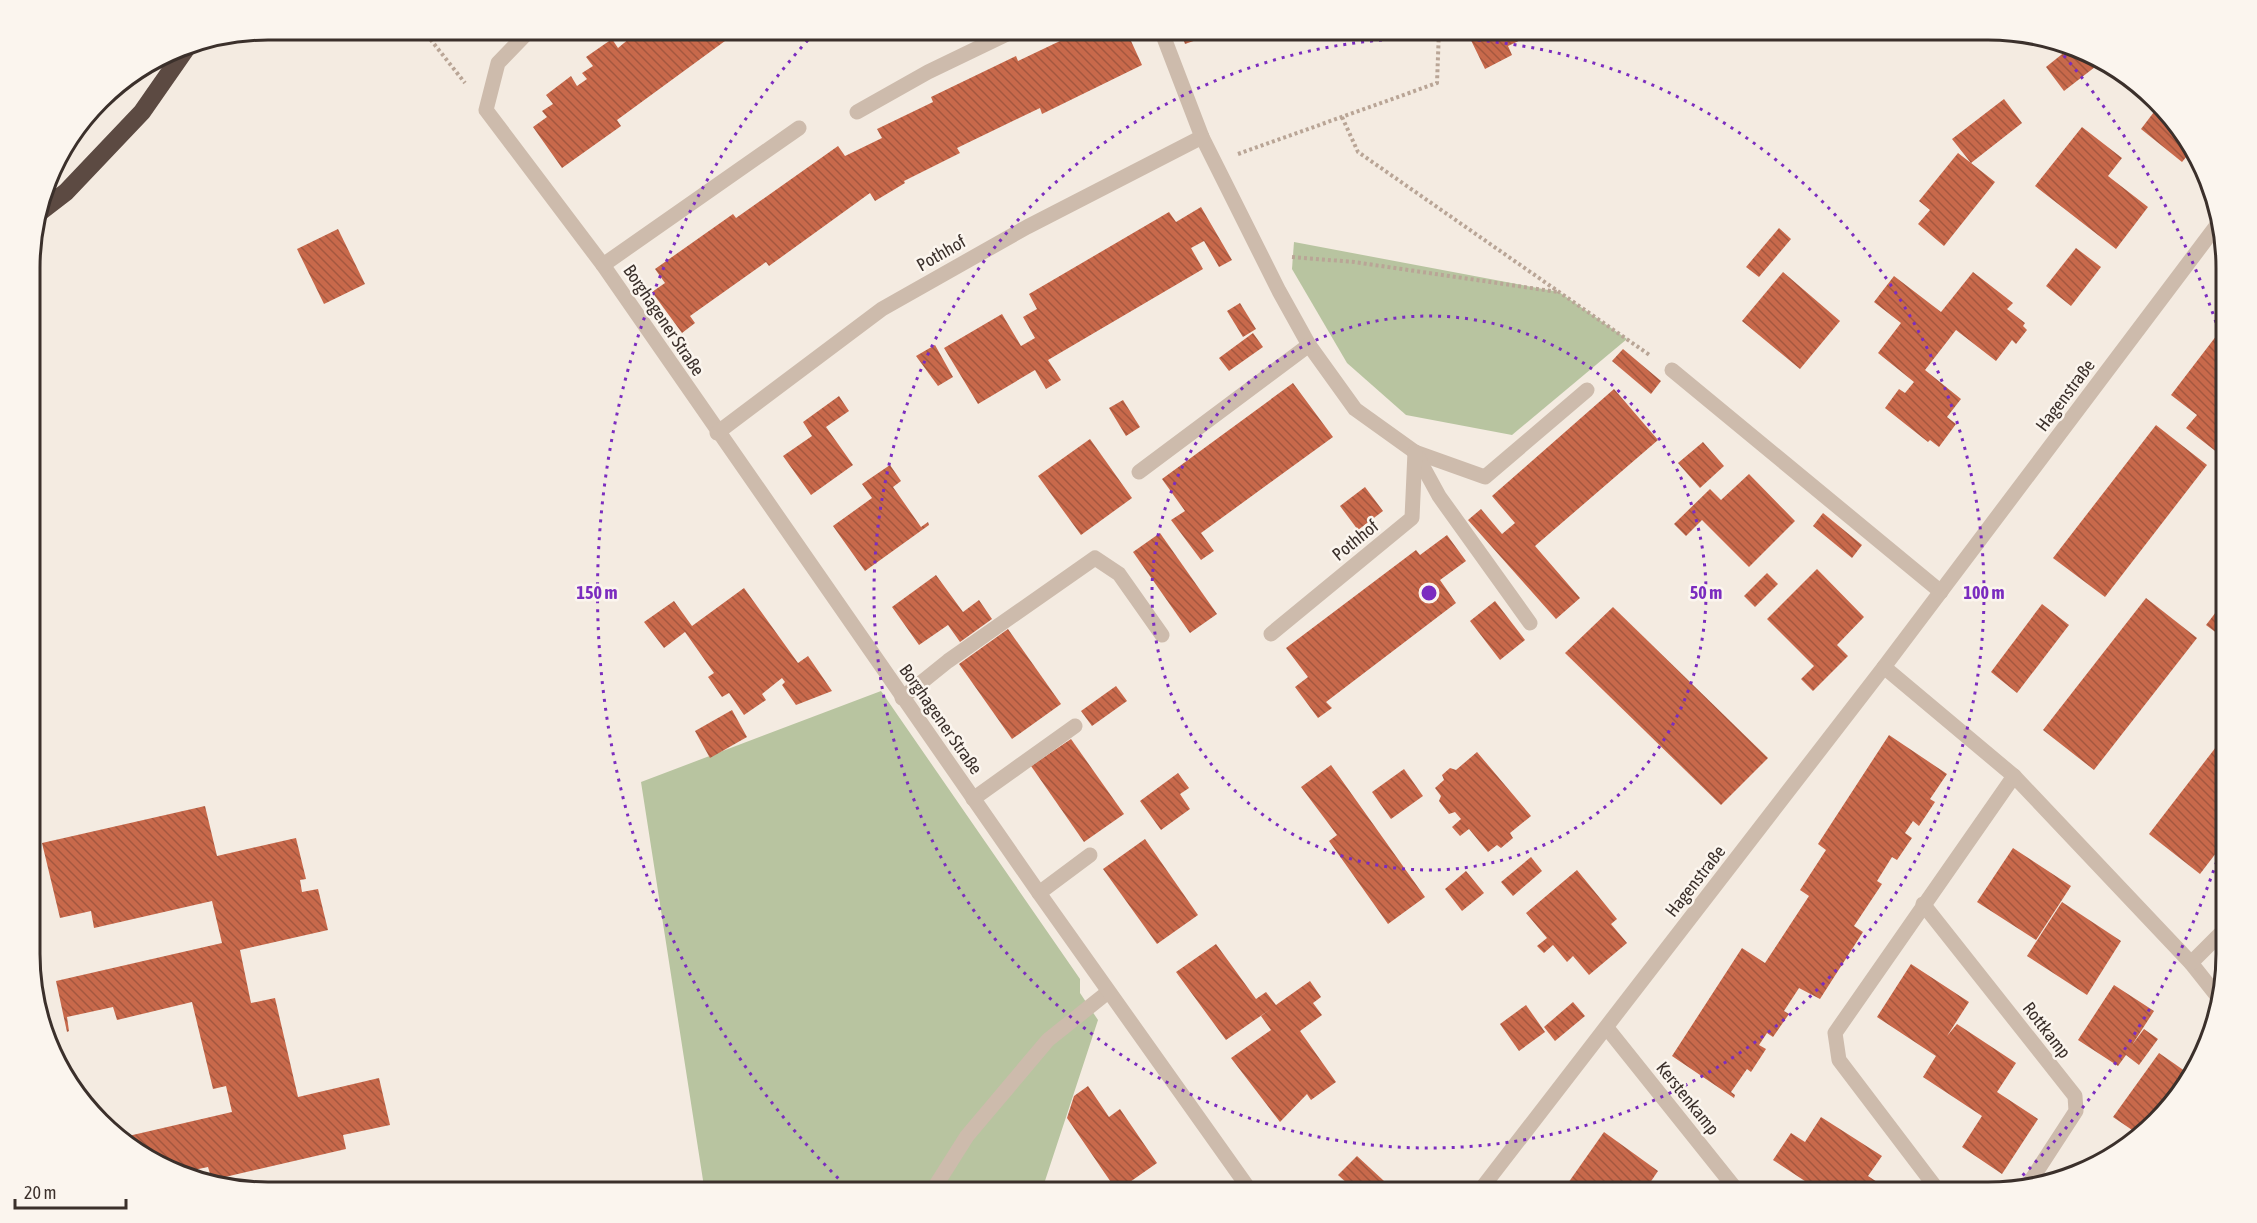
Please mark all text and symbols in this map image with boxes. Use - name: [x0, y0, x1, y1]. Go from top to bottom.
- street label: Pothhof: [913, 231, 969, 275]
- street label: Borghagener Straße: [619, 260, 709, 380]
- street label: Hagenstraße: [2031, 355, 2099, 435]
- street label: Pothhof: [1328, 515, 1382, 565]
- text: 150 m: [577, 582, 617, 603]
- text: 50 m: [1690, 582, 1722, 603]
- text: 100 m: [1964, 582, 2004, 603]
- centre of rings: [1419, 583, 1439, 603]
- street label: Borghagener Straße: [895, 660, 987, 778]
- street label: Hagenstraße: [1661, 841, 1729, 921]
- street label: Rottkamp: [2019, 998, 2075, 1062]
- street label: Kerstenkamp: [1652, 1057, 1724, 1139]
- scale bar: [15, 1172, 126, 1210]
- text: 20 m: [24, 1182, 56, 1203]

